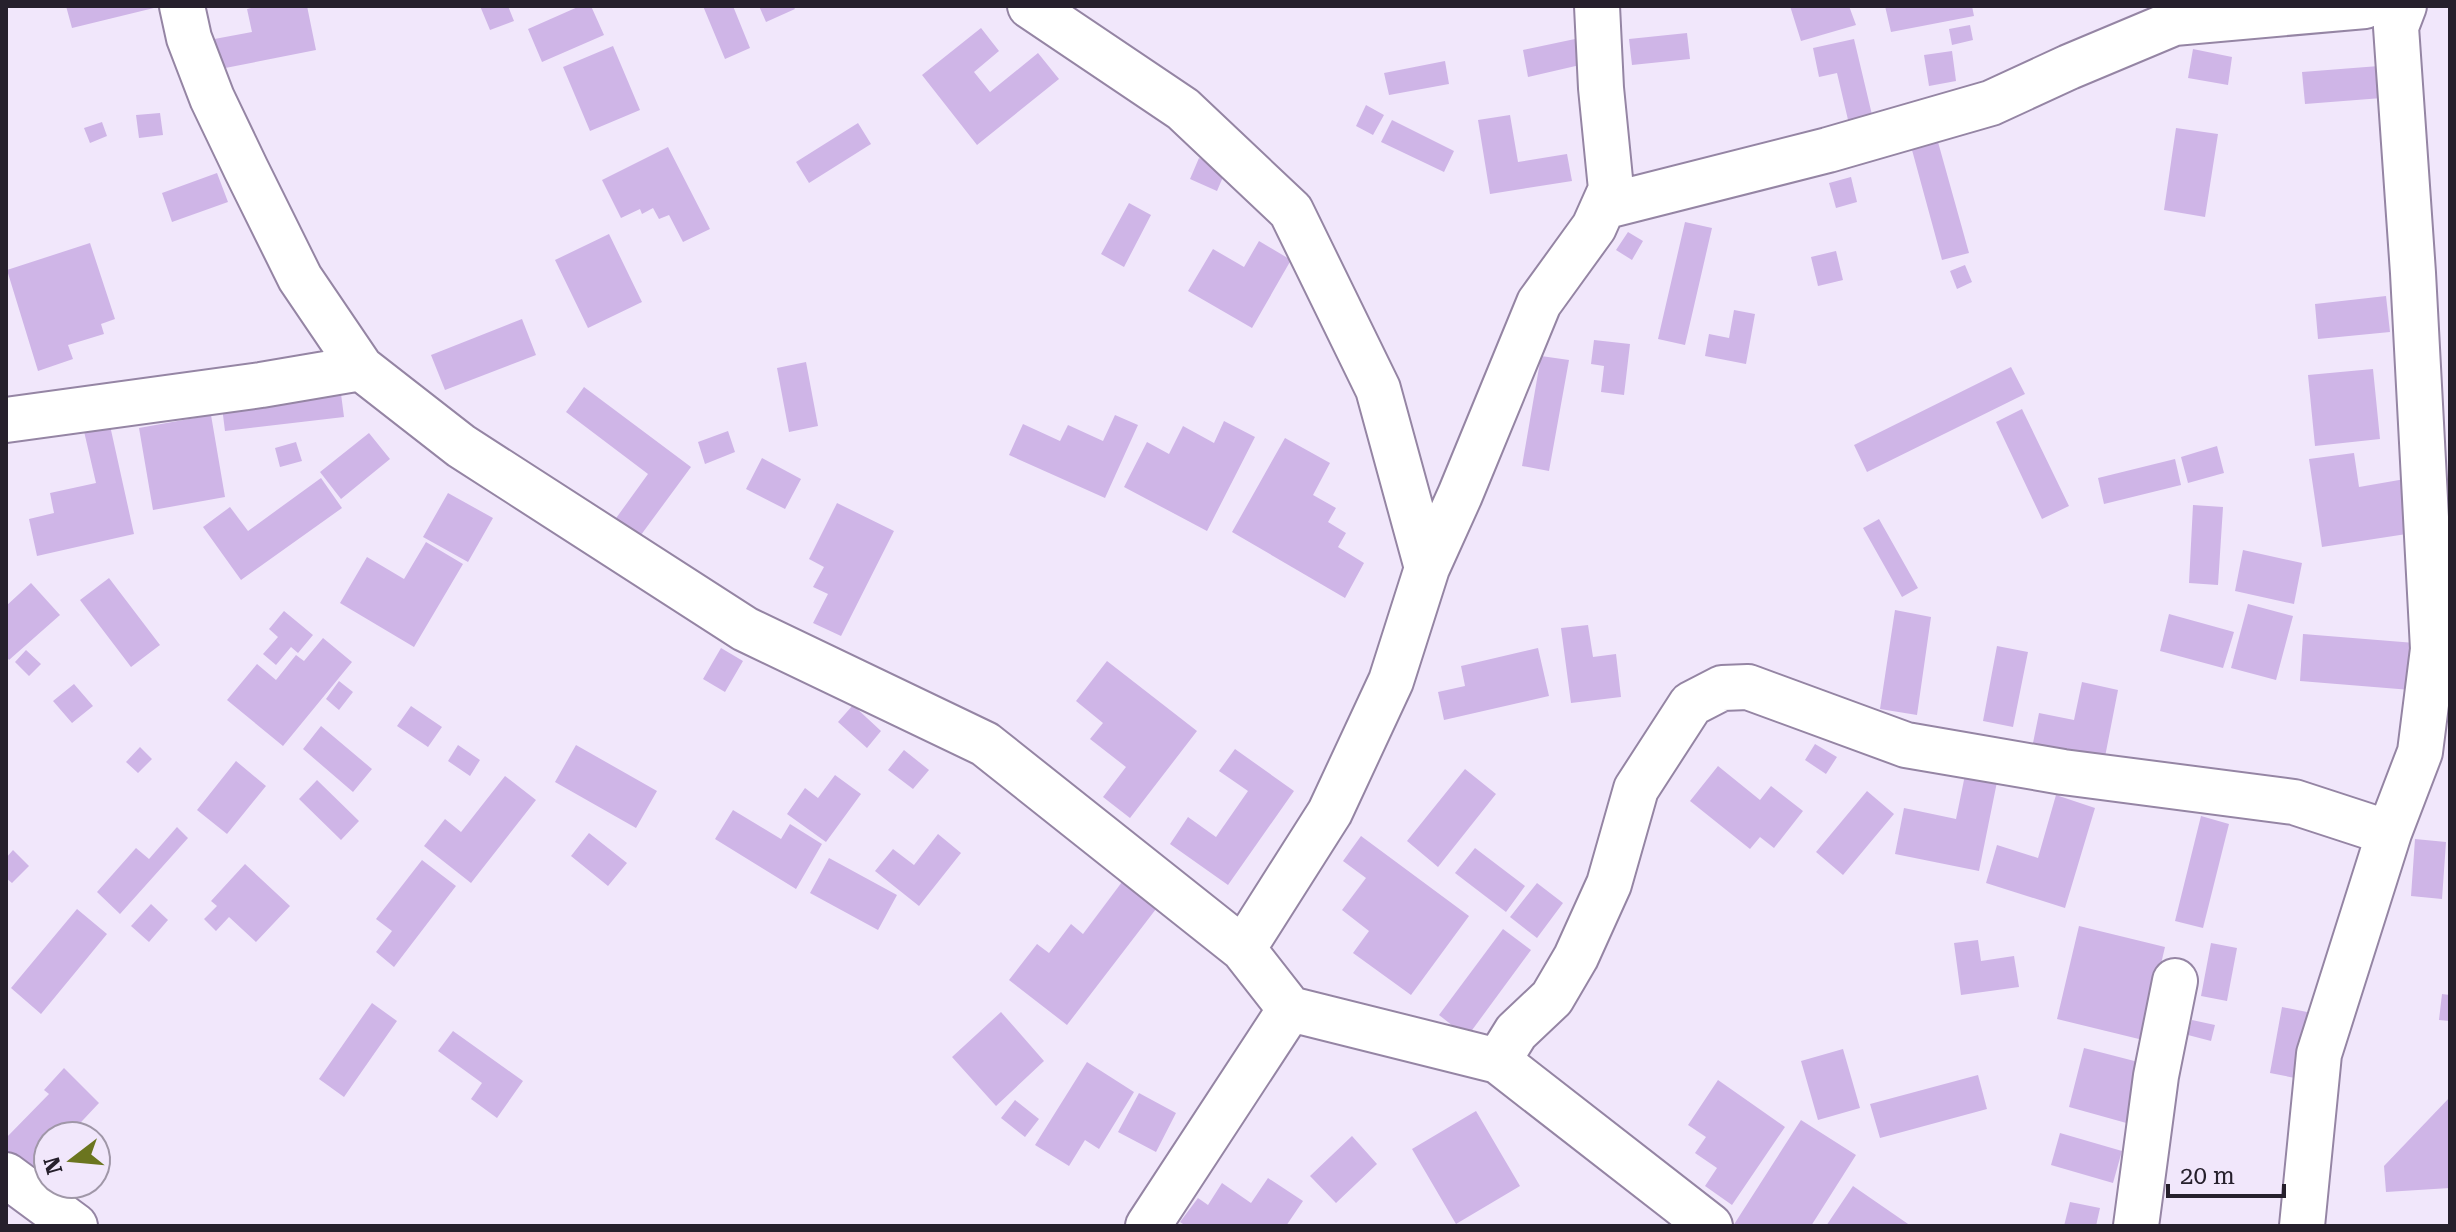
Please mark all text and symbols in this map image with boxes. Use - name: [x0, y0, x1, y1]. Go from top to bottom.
- north arrow: [32, 1120, 112, 1200]
- scale bar: [2168, 1148, 2284, 1198]
- text: N: [39, 1154, 68, 1177]
- text: 20 m: [2180, 1162, 2235, 1190]

